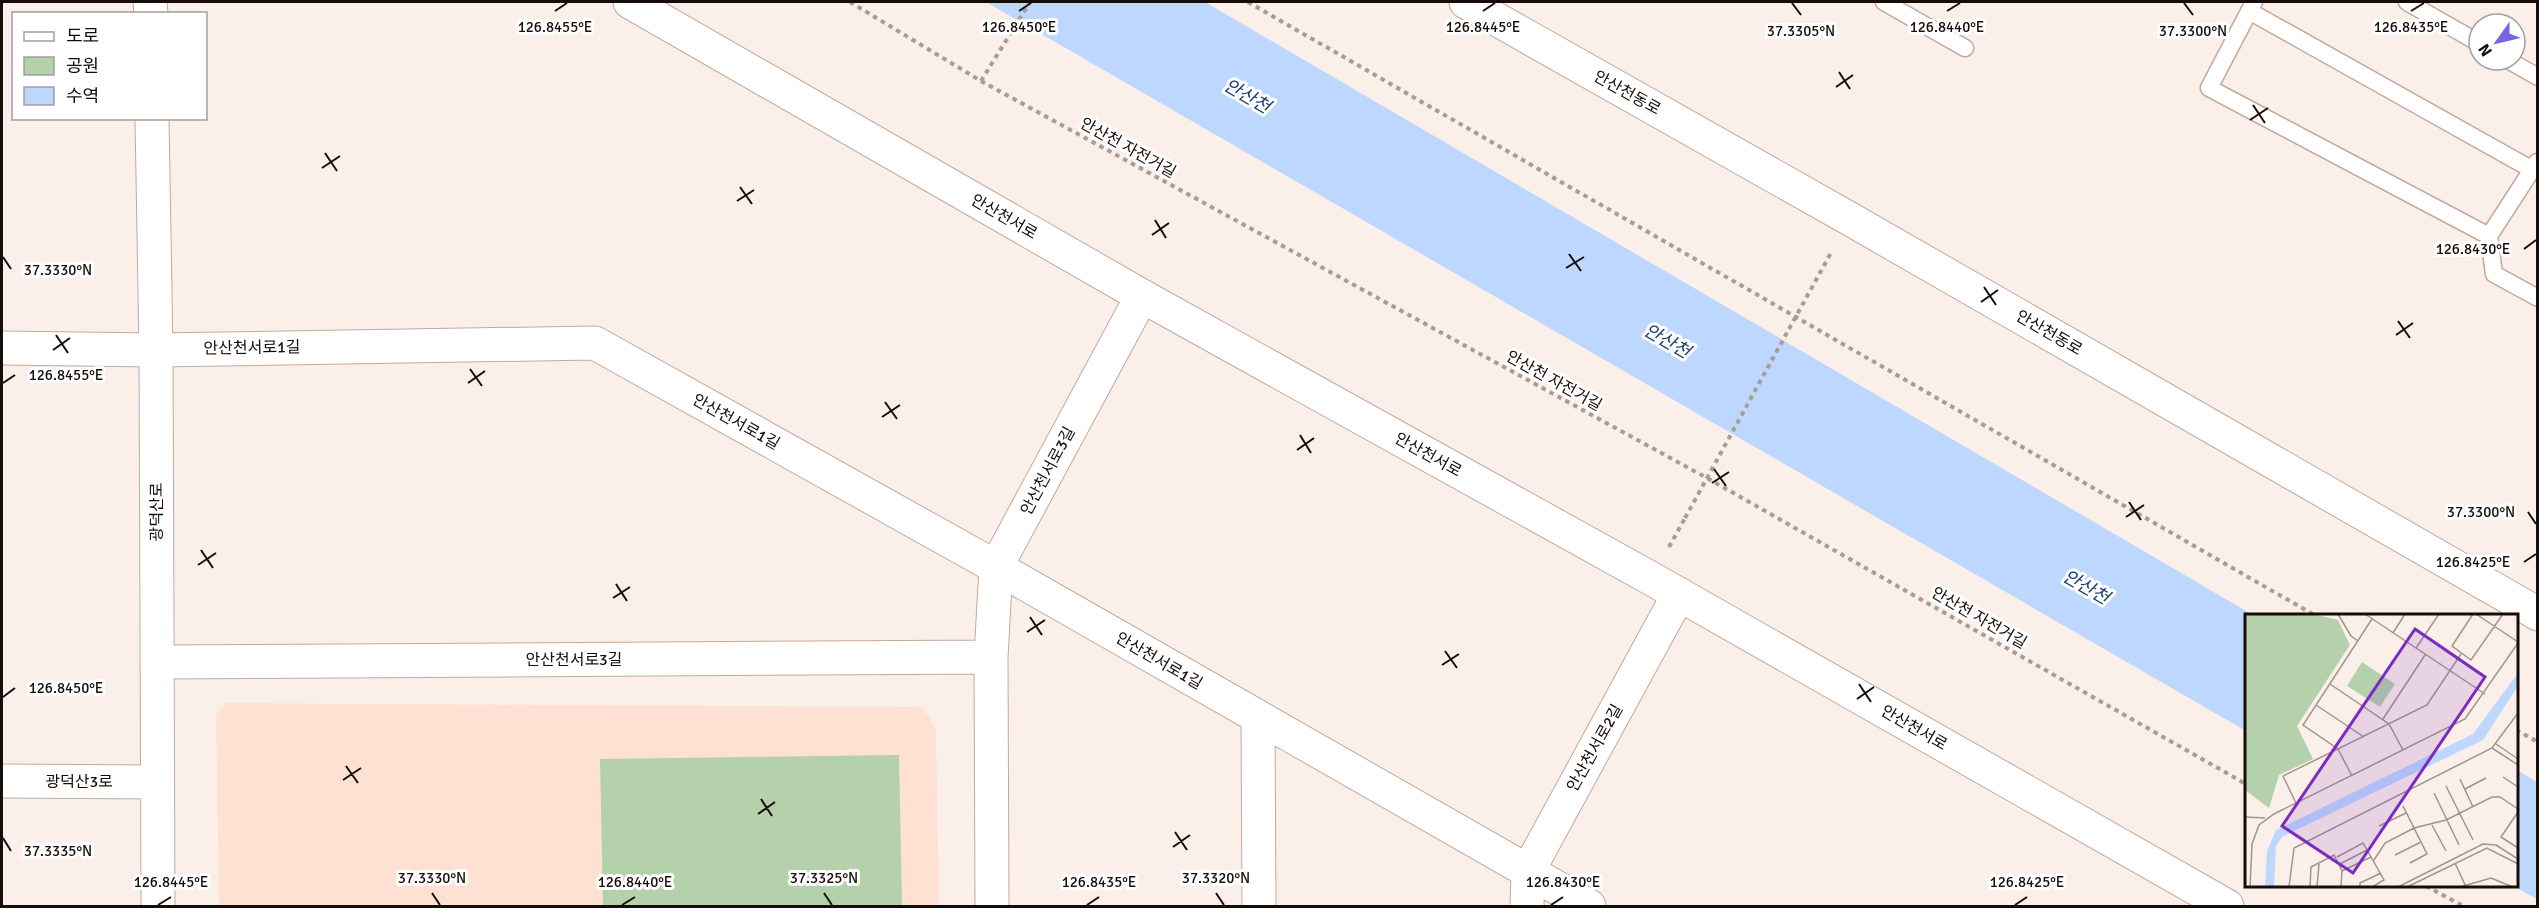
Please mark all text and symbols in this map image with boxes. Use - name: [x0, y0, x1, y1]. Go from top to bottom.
- legend: [12, 12, 207, 120]
- north arrow: [2467, 12, 2527, 72]
- text: 126.8455°E: [518, 18, 592, 36]
- text: 126.8450°E: [982, 18, 1056, 36]
- text: 126.8445°E: [1446, 18, 1520, 36]
- text: 126.8440°E: [1910, 18, 1984, 36]
- text: 126.8435°E: [2374, 18, 2448, 36]
- text: 37.3305°N: [1767, 22, 1835, 40]
- text: 37.3300°N: [2159, 22, 2227, 40]
- text: 도로: [66, 25, 99, 47]
- text: N: [2474, 40, 2497, 60]
- text: 공원: [66, 55, 99, 77]
- street label: 안산천동로: [1590, 66, 1664, 120]
- water label: 안산천: [1220, 74, 1276, 119]
- text: 수역: [66, 85, 99, 107]
- street label: 안산천 자전거길: [1077, 113, 1179, 183]
- street label: 안산천서로: [967, 190, 1041, 244]
- text: 126.8430°E: [2436, 240, 2510, 258]
- text: 37.3330°N: [24, 261, 92, 279]
- street label: 안산천동로: [2012, 306, 2086, 360]
- water label: 안산천: [1640, 319, 1696, 364]
- street label: 안산천서로1길: [203, 337, 301, 359]
- street label: 안산천 자전거길: [1503, 346, 1605, 416]
- text: 126.8455°E: [29, 366, 103, 384]
- street label: 안산천서로1길: [689, 390, 783, 454]
- street label: 안산천서로3길: [1016, 423, 1080, 519]
- street label: 안산천서로: [1391, 428, 1465, 482]
- street label: 광덕산로: [147, 482, 167, 541]
- text: 37.3300°N: [2447, 503, 2515, 521]
- text: 126.8425°E: [2436, 553, 2510, 571]
- water label: 안산천: [2059, 565, 2115, 610]
- street label: 안산천 자전거길: [1928, 583, 2030, 653]
- inset map: [2245, 614, 2518, 887]
- street label: 안산천서로1길: [1112, 628, 1206, 694]
- street label: 안산천서로3길: [526, 650, 622, 670]
- text: 126.8450°E: [29, 679, 103, 697]
- street label: 안산천서로2길: [1563, 701, 1627, 795]
- street label: 안산천서로: [1877, 701, 1951, 755]
- street label: 광덕산3로: [45, 772, 113, 792]
- text: 37.3335°N: [24, 842, 92, 860]
- text: 37.3330°N: [398, 869, 466, 887]
- text: 37.3325°N: [790, 869, 858, 887]
- text: 37.3320°N: [1182, 869, 1250, 887]
- text: 126.8445°E: [134, 873, 208, 891]
- text: 126.8440°E: [598, 873, 672, 891]
- text: 126.8435°E: [1062, 873, 1136, 891]
- text: 126.8430°E: [1526, 873, 1600, 891]
- text: 126.8425°E: [1990, 873, 2064, 891]

